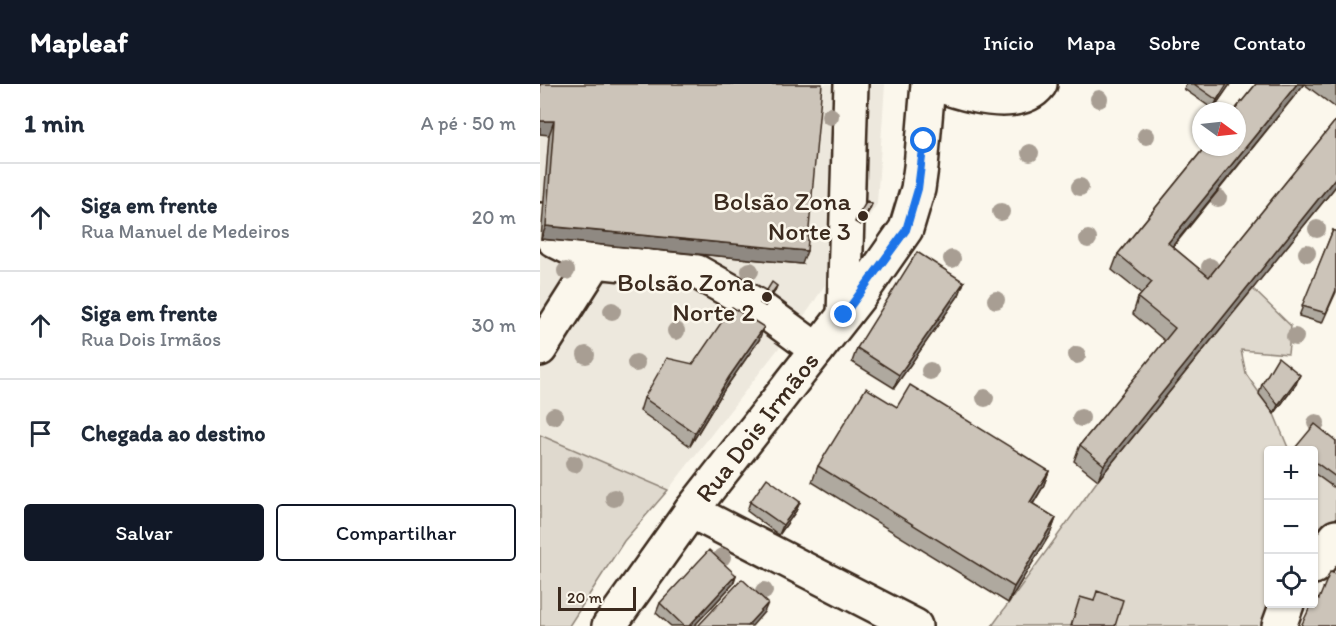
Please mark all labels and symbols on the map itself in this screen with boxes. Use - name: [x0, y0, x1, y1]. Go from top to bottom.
- north arrow: [1192, 102, 1246, 156]
- route start: [910, 127, 936, 153]
- place label: Bolsão Zona Norte 3: [713, 185, 851, 247]
- marker: Bolsão Zona Norte 3: [856, 209, 870, 223]
- place label: Bolsão Zona Norte 2: [617, 266, 755, 328]
- marker: Bolsão Zona Norte 2: [760, 290, 774, 304]
- route end: [830, 301, 856, 327]
- street label: Rua Dois Irmãos: [688, 345, 826, 509]
- scale bar: [558, 584, 636, 612]

